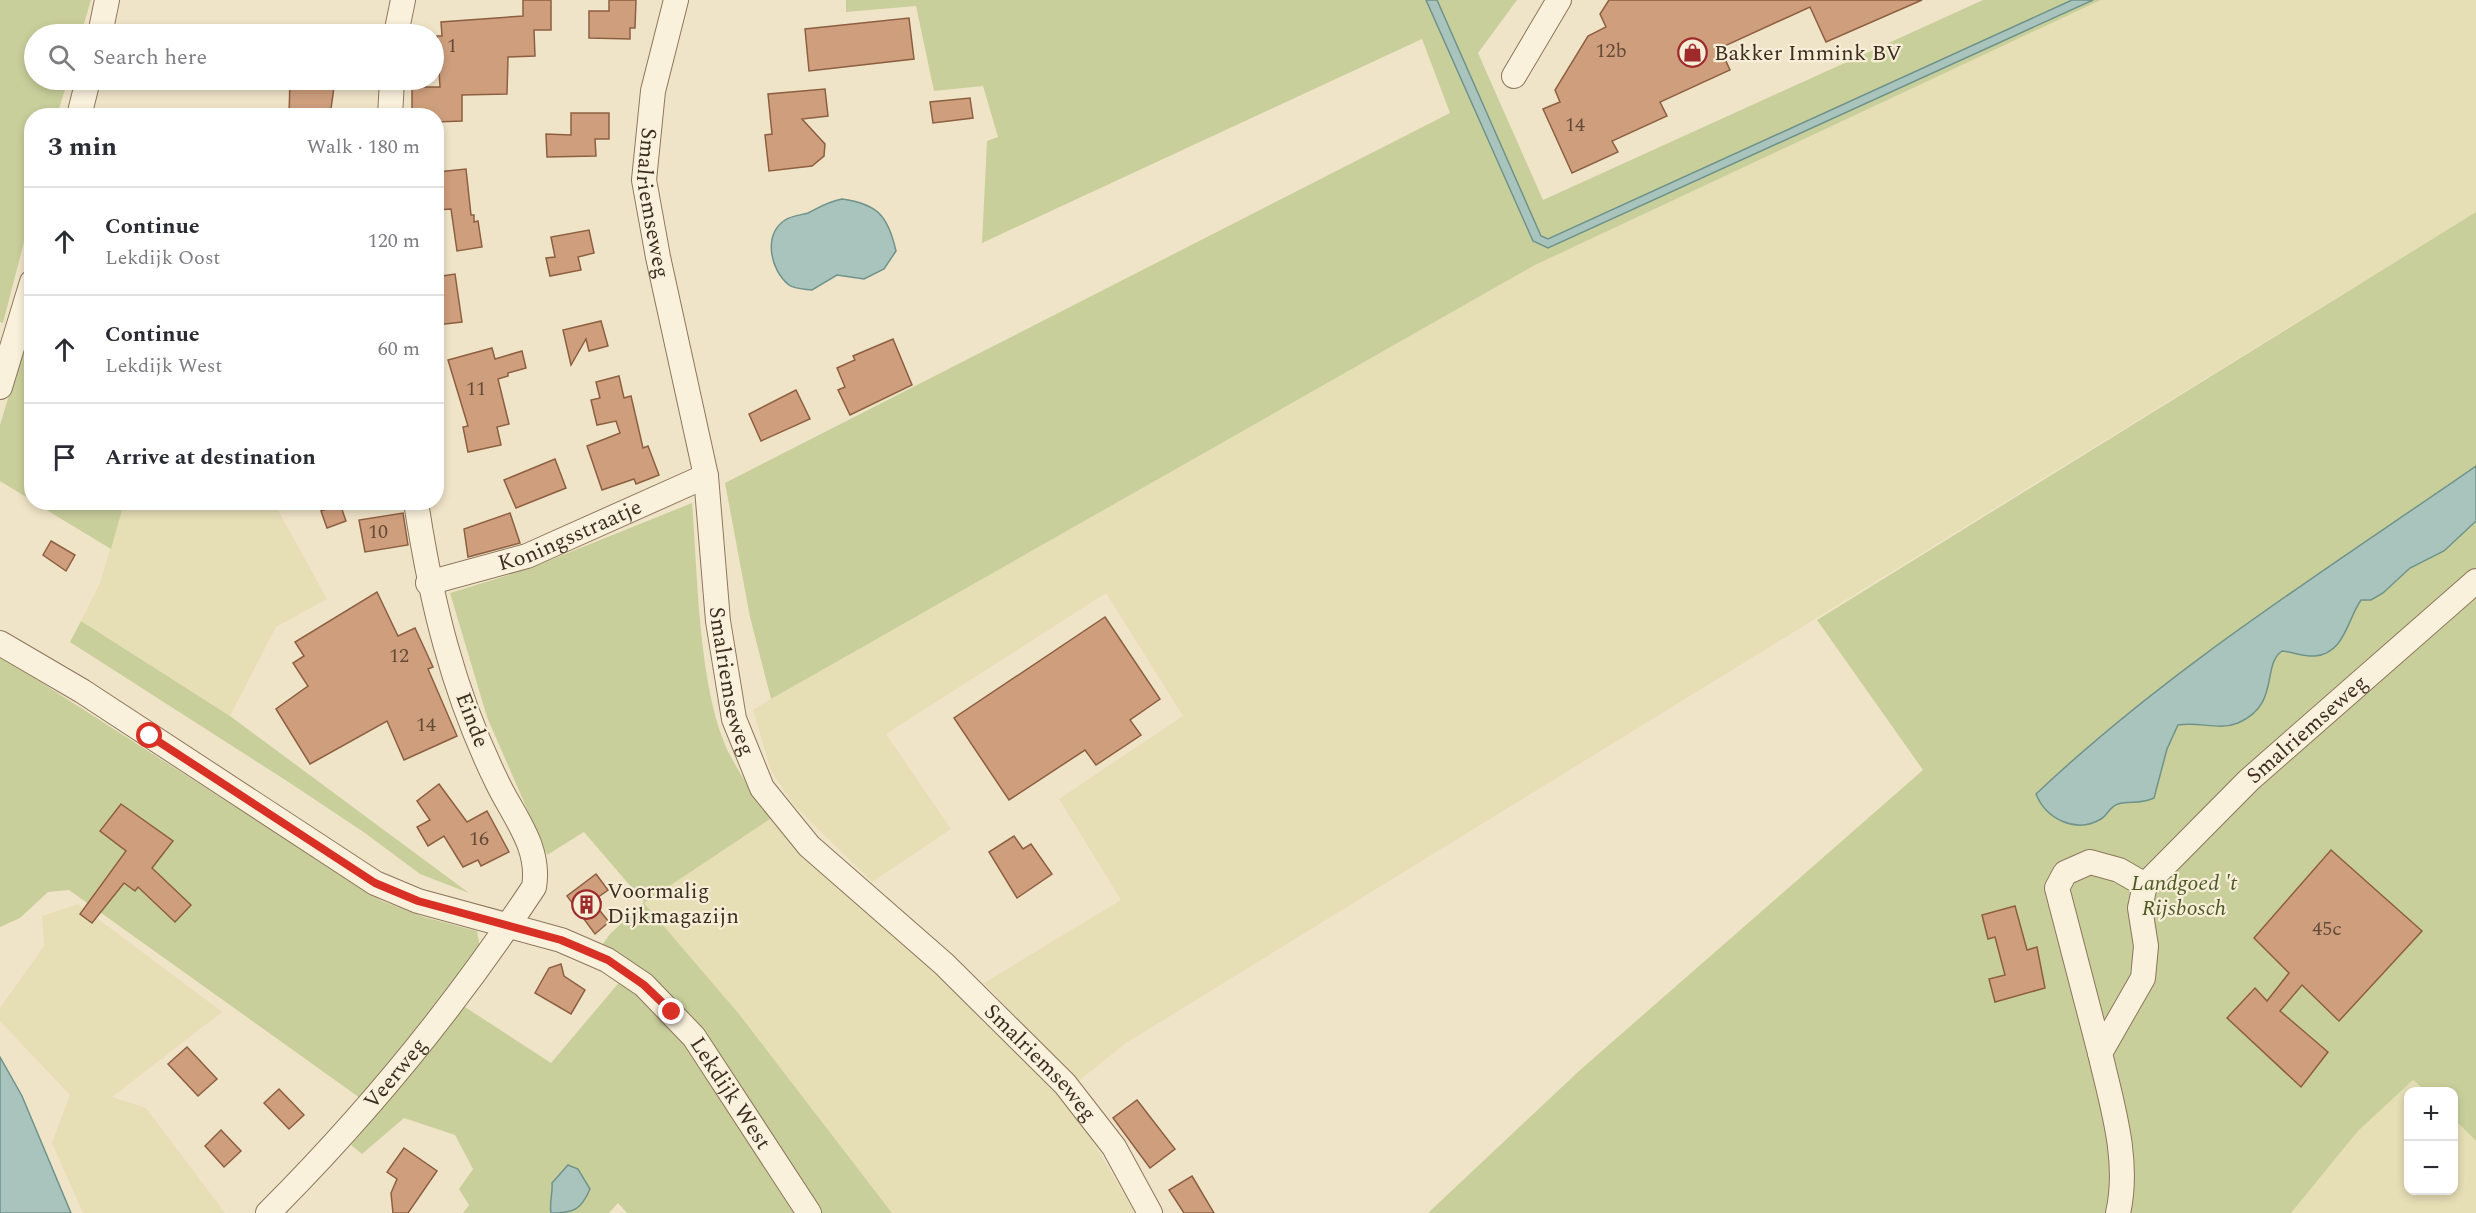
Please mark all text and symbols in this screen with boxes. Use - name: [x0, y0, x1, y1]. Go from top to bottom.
- search box: [24, 24, 444, 90]
- house number: 1: [447, 31, 457, 61]
- house number: 12b: [1595, 36, 1627, 66]
- shop icon: Bakker Immink BV: [1677, 37, 1709, 69]
- place label: Bakker Immink BV: [1714, 37, 1902, 70]
- icon: search: [45, 41, 78, 74]
- text: Search here: [93, 41, 207, 74]
- house number: 14: [1565, 110, 1585, 140]
- street label: Smalriemseweg: [627, 126, 679, 282]
- text: 3 min: [48, 127, 117, 167]
- text: Walk · 180 m: [307, 132, 420, 162]
- text: Continue: [105, 210, 200, 243]
- icon: ahead: [48, 225, 81, 258]
- text: 120 m: [368, 226, 420, 256]
- text: Lekdijk Oost: [105, 243, 220, 273]
- text: Continue: [105, 318, 200, 351]
- icon: ahead: [48, 333, 81, 366]
- text: 60 m: [378, 334, 420, 364]
- text: Lekdijk West: [105, 351, 222, 381]
- house number: 11: [466, 374, 486, 404]
- icon: arrive: [48, 441, 81, 474]
- text: Arrive at destination: [105, 441, 316, 474]
- street label: Koningsstraatje: [494, 490, 647, 580]
- house number: 10: [368, 517, 388, 547]
- street label: Smalriemseweg: [700, 605, 764, 761]
- house number: 12: [389, 641, 409, 671]
- street label: Smalriemseweg: [2239, 667, 2375, 792]
- street label: Einde: [446, 687, 498, 753]
- house number: 14: [416, 710, 436, 740]
- route start: [136, 722, 162, 748]
- house number: 16: [469, 824, 489, 854]
- park label: Landgoed 't Rijsbosch: [2131, 867, 2238, 925]
- place label: Voormalig Dijkmagazijn: [607, 875, 739, 933]
- building icon: Voormalig Dijkmagazijn: [570, 888, 602, 920]
- house number: 45c: [2312, 914, 2342, 944]
- street label: Smalriemseweg: [976, 996, 1105, 1129]
- route end: [658, 998, 684, 1024]
- street label: Veerweg: [356, 1030, 435, 1116]
- street label: Lekdijk West: [681, 1030, 780, 1156]
- map controls: [2404, 1087, 2458, 1195]
- button: +: [2404, 1087, 2458, 1141]
- button: −: [2404, 1141, 2458, 1195]

